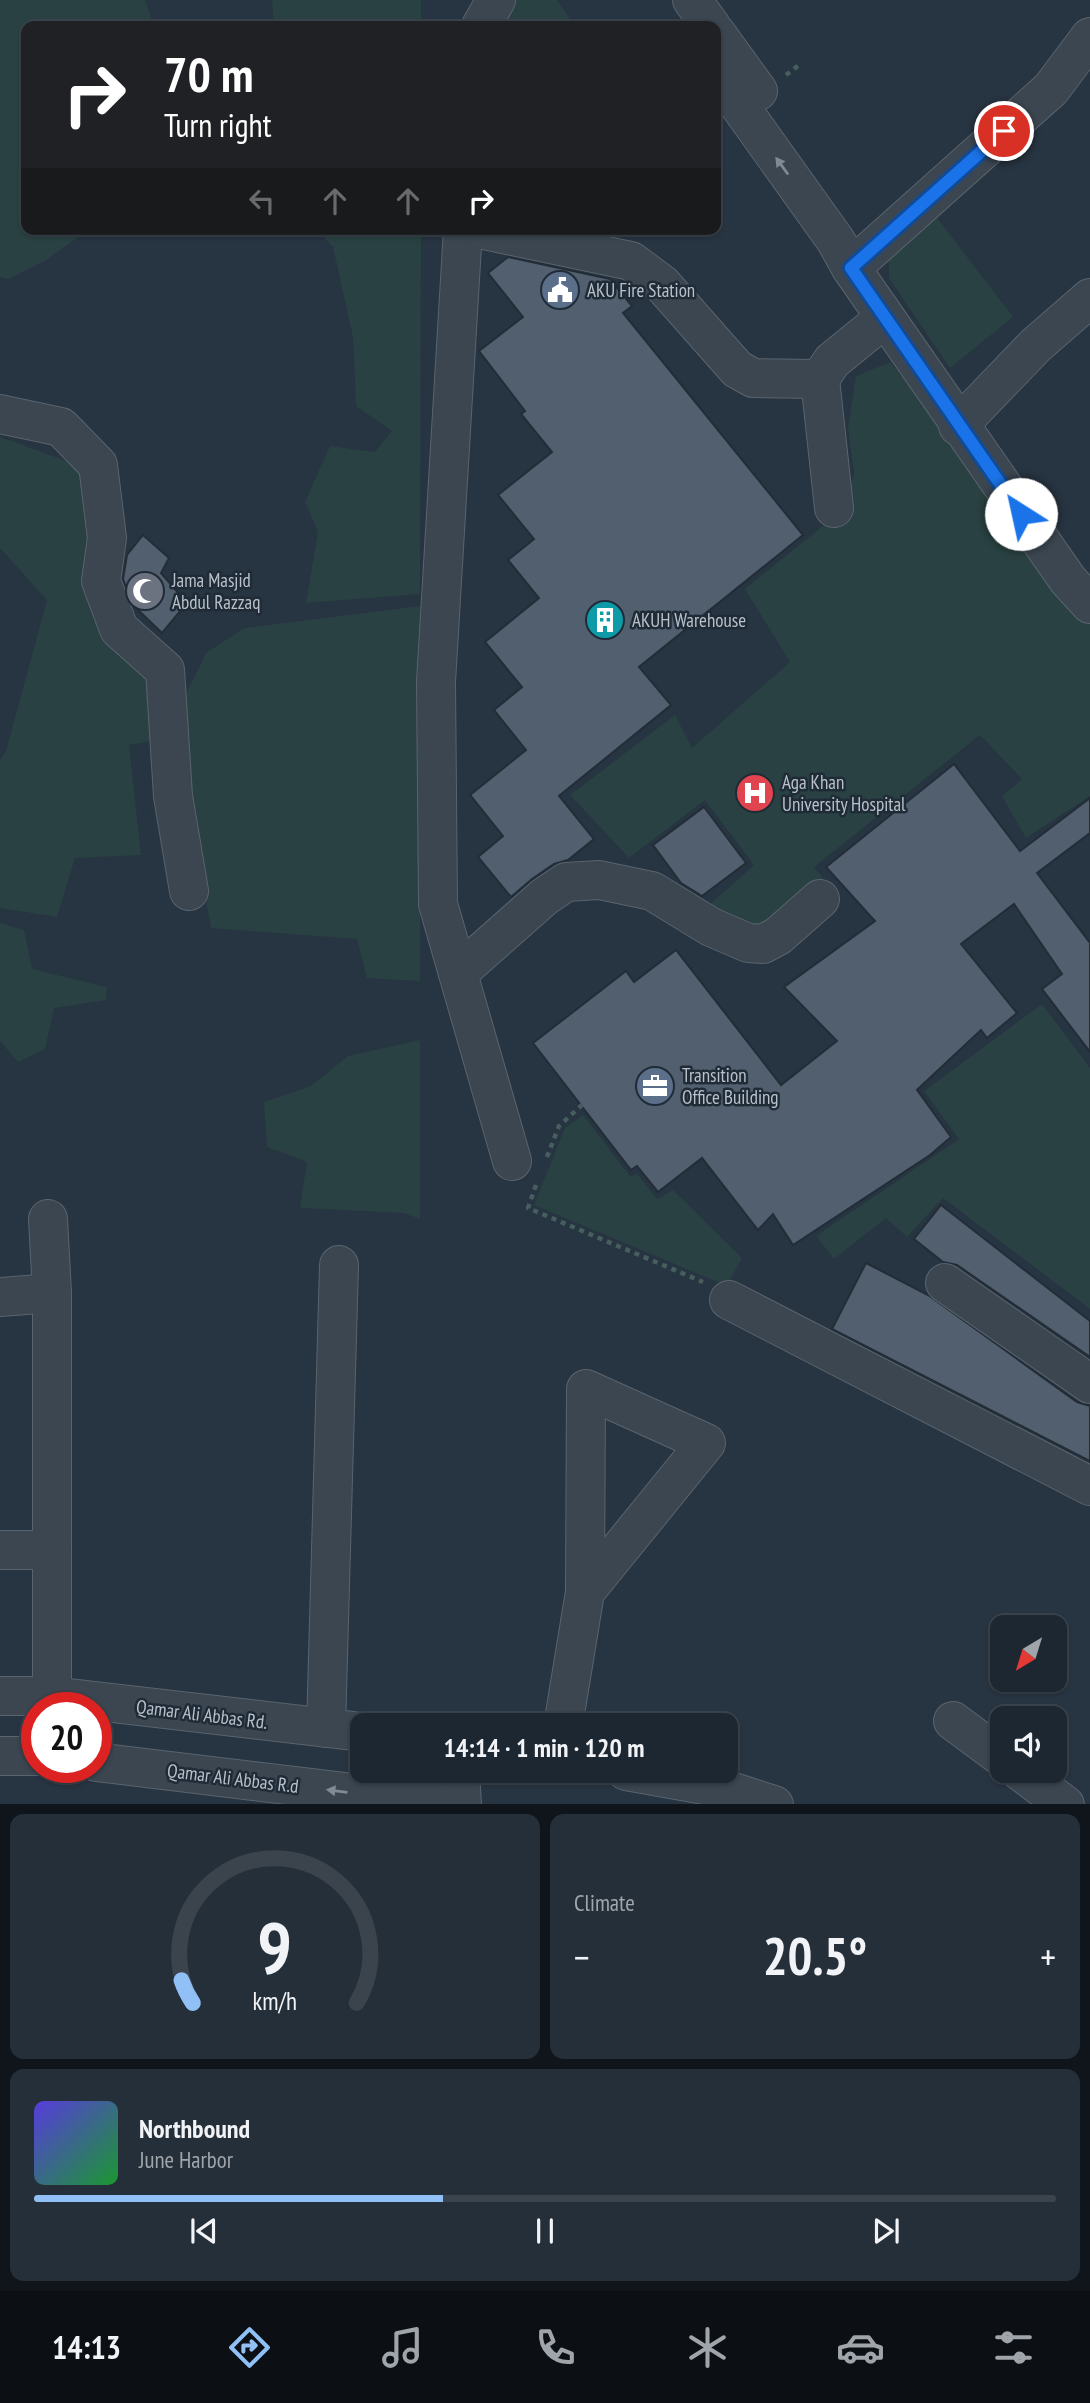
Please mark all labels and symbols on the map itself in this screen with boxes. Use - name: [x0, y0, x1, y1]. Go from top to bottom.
- pin: [974, 101, 1034, 161]
- one-way arrow: [775, 157, 789, 175]
- public building icon: AKU Fire Station: [539, 269, 581, 311]
- place label: AKU Fire Station: [587, 278, 695, 302]
- position arrow: [984, 477, 1058, 551]
- place label: Jama Masjid Abdul Razzaq: [171, 568, 260, 614]
- mosque icon: Jama Masjid Abdul Razzaq: [124, 570, 166, 612]
- building icon: AKUH Warehouse: [584, 599, 626, 641]
- place label: AKUH Warehouse: [632, 608, 746, 632]
- place label: Aga Khan University Hospital: [782, 770, 906, 816]
- hospital icon: Aga Khan University Hospital: [734, 772, 776, 814]
- place label: Transition Office Building: [682, 1063, 779, 1109]
- office icon: Transition Office Building: [634, 1065, 676, 1107]
- north arrow: [990, 1615, 1068, 1692]
- speed limit sign: 20: [21, 1692, 112, 1783]
- street label: Qamar Ali Abbas Rd.: [135, 1694, 269, 1734]
- street label: Qamar Ali Abbas R.d: [166, 1758, 300, 1798]
- one-way arrow: [326, 1785, 348, 1796]

